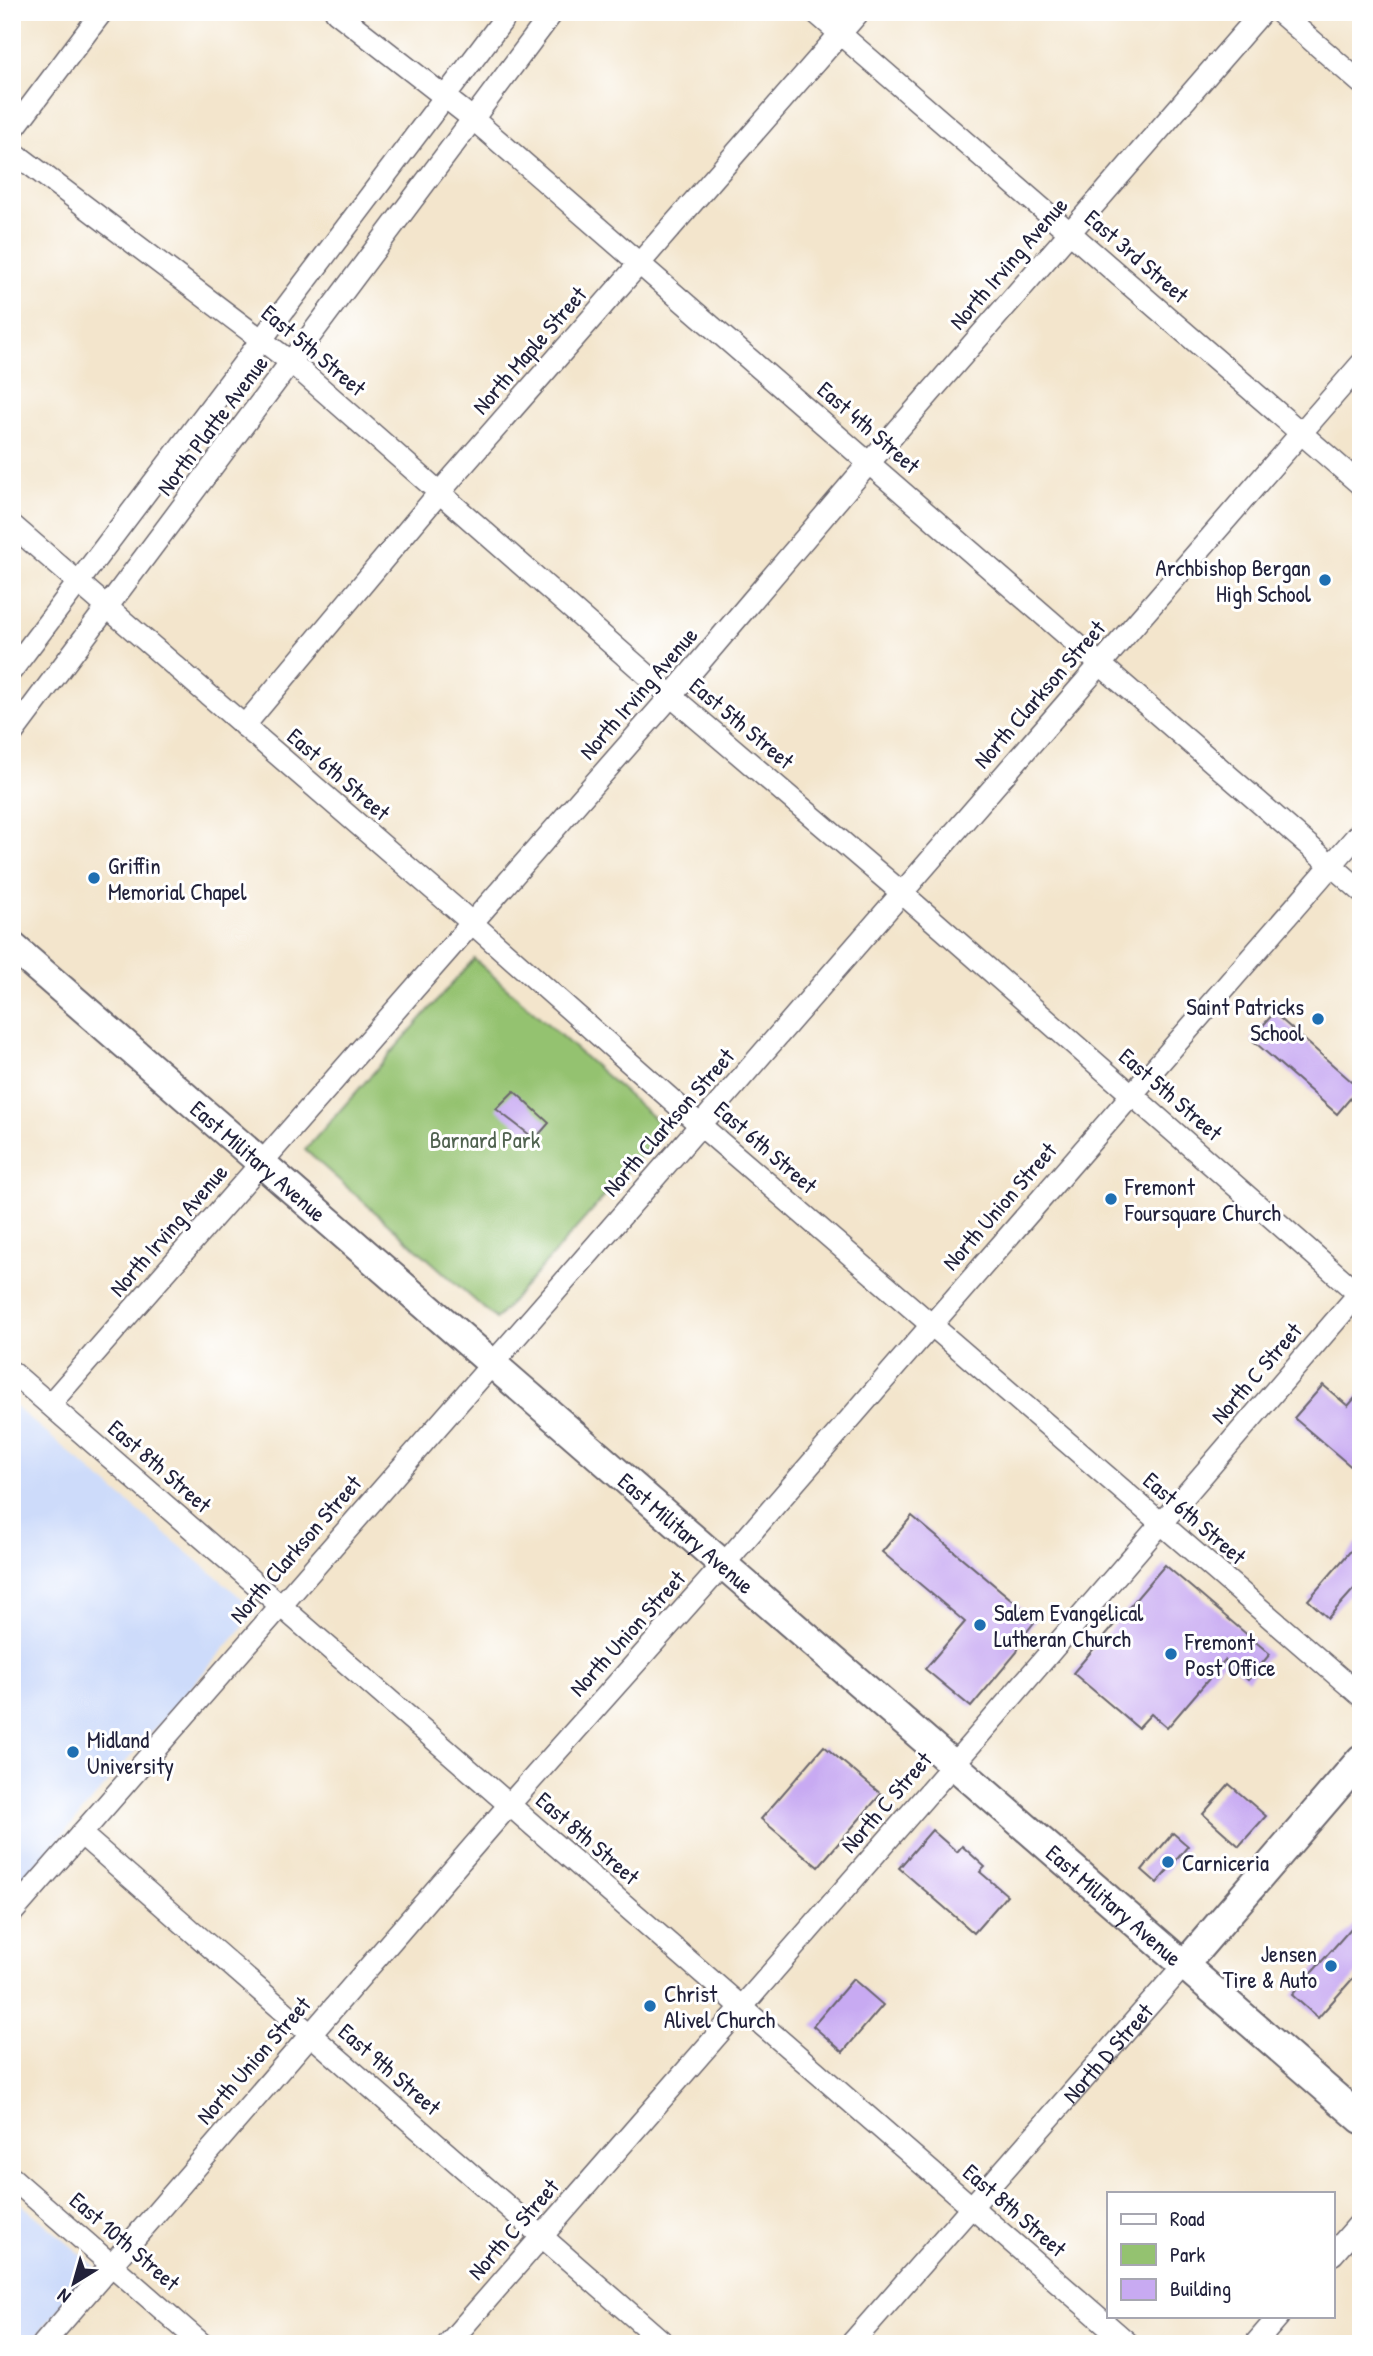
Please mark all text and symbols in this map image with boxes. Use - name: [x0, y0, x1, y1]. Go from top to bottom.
- street label: North Irving Avenue: [942, 190, 1074, 336]
- street label: East 3rd Street: [1078, 202, 1196, 310]
- street label: North Maple Street: [465, 279, 594, 420]
- street label: East 5th Street: [255, 297, 374, 404]
- street label: North Platte Avenue: [149, 349, 275, 501]
- street label: East 4th Street: [811, 374, 928, 481]
- place label: Archbishop Bergan High School: [1155, 552, 1312, 609]
- marker: Archbishop Bergan High School: [1317, 572, 1333, 588]
- street label: North Clarkson Street: [966, 613, 1113, 775]
- street label: North Irving Avenue: [572, 620, 704, 766]
- street label: East 5th Street: [683, 670, 802, 777]
- street label: East 6th Street: [281, 721, 398, 828]
- place label: Griffin Memorial Chapel: [108, 850, 247, 907]
- marker: Griffin Memorial Chapel: [86, 870, 102, 886]
- place label: Saint Patricks School: [1186, 991, 1305, 1048]
- marker: Saint Patricks School: [1310, 1011, 1326, 1027]
- street label: North Clarkson Street: [595, 1041, 742, 1203]
- street label: East 5th Street: [1113, 1041, 1230, 1148]
- street label: East Military Avenue: [184, 1093, 333, 1228]
- street label: East 6th Street: [708, 1094, 825, 1201]
- park label: Barnard Park: [430, 1124, 541, 1155]
- street label: North Union Street: [935, 1135, 1064, 1277]
- street label: North Irving Avenue: [102, 1157, 234, 1303]
- place label: Fremont Foursquare Church: [1124, 1171, 1281, 1228]
- marker: Fremont Foursquare Church: [1103, 1191, 1119, 1207]
- street label: North C Street: [1203, 1315, 1309, 1430]
- street label: East 8th Street: [102, 1412, 219, 1520]
- street label: East Military Avenue: [612, 1465, 761, 1600]
- street label: East 6th Street: [1137, 1465, 1254, 1572]
- street label: North Clarkson Street: [222, 1468, 369, 1630]
- street label: North Union Street: [562, 1562, 693, 1703]
- place label: Salem Evangelical Lutheran Church: [994, 1597, 1144, 1654]
- marker: Salem Evangelical Lutheran Church: [972, 1617, 988, 1633]
- place label: Fremont Post Office: [1184, 1626, 1275, 1683]
- marker: Fremont Post Office: [1163, 1646, 1179, 1662]
- place label: Midland University: [87, 1724, 174, 1781]
- marker: Midland University: [65, 1744, 81, 1760]
- street label: North C Street: [833, 1744, 939, 1859]
- street label: East 8th Street: [530, 1784, 647, 1892]
- street label: East Military Avenue: [1040, 1837, 1189, 1972]
- place label: Carniceria: [1182, 1847, 1269, 1878]
- marker: Carniceria: [1160, 1854, 1176, 1870]
- place label: Jensen Tire & Auto: [1223, 1938, 1317, 1995]
- marker: Jensen Tire & Auto: [1323, 1958, 1339, 1974]
- place label: Christ Alivel Church: [664, 1978, 775, 2035]
- street label: North Union Street: [189, 1989, 318, 2131]
- street label: North D Street: [1055, 1995, 1160, 2109]
- marker: Christ Alivel Church: [642, 1998, 658, 2014]
- street label: East 9th Street: [332, 2016, 449, 2123]
- street label: East 8th Street: [957, 2156, 1074, 2264]
- street label: North C Street: [460, 2171, 566, 2286]
- street label: East 10th Street: [63, 2185, 187, 2298]
- legend: [1107, 2192, 1334, 2318]
- text: Road: [1170, 2204, 1204, 2233]
- text: Park: [1170, 2240, 1205, 2269]
- north arrow: [38, 2248, 108, 2318]
- text: Building: [1170, 2274, 1231, 2303]
- text: N: [52, 2283, 76, 2310]

